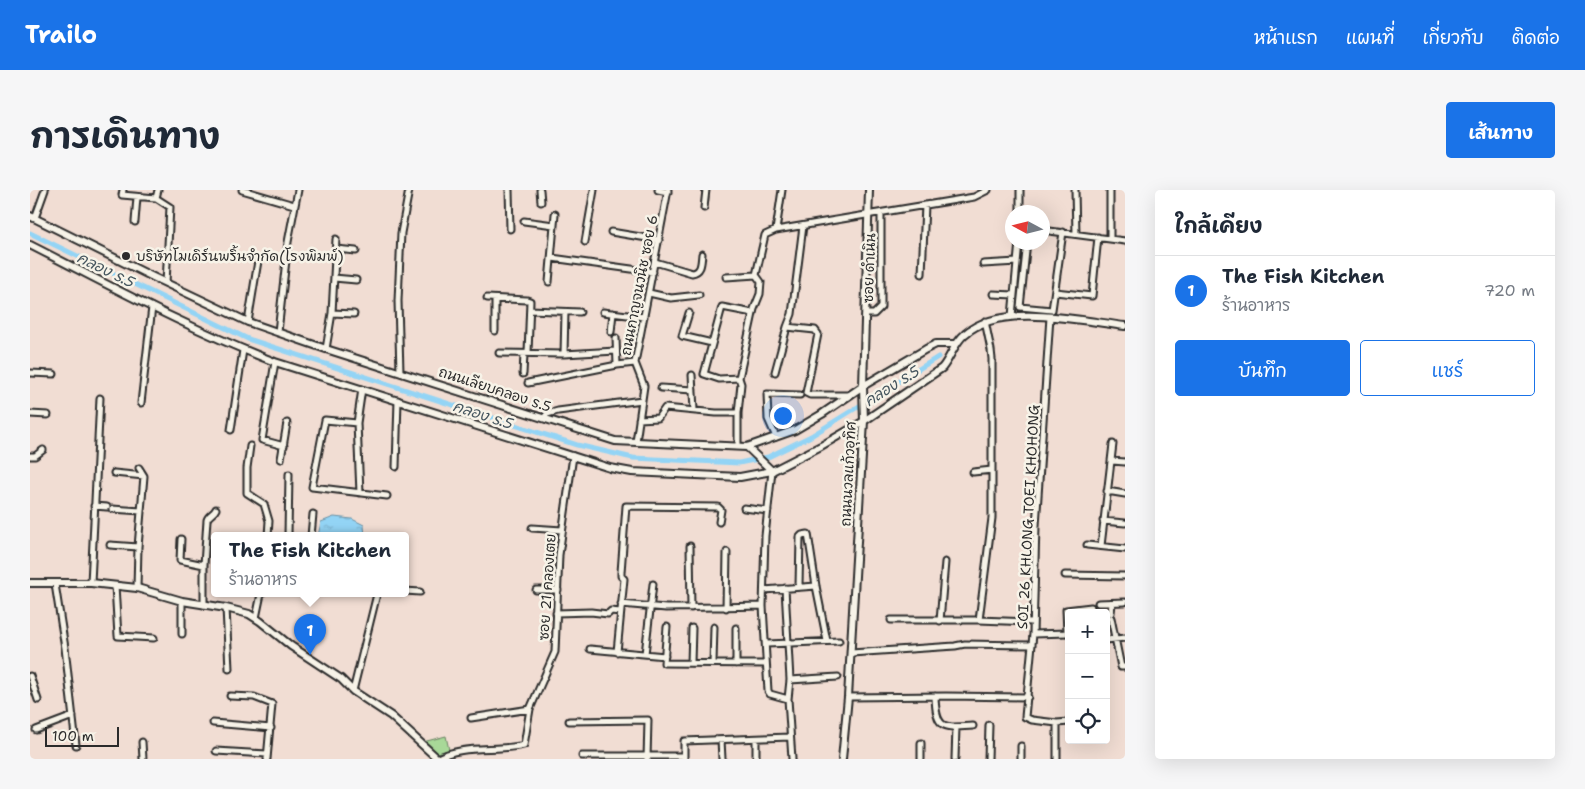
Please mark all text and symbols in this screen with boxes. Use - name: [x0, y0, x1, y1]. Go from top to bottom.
- text: Trailo: [25, 19, 97, 51]
- text: หน้าแรก: [1254, 26, 1318, 50]
- text: แผนที่: [1346, 26, 1394, 50]
- text: เกี่ยวกับ: [1422, 26, 1484, 50]
- text: ติดต่อ: [1512, 26, 1560, 50]
- button: เส้นทาง: [1446, 102, 1555, 158]
- text: การเดินทาง: [30, 112, 220, 159]
- north arrow: [1005, 205, 1050, 250]
- text: ใกล้เคียง: [1175, 212, 1262, 240]
- street label: ถนนกาญจนวนิช ซอย 6: [617, 213, 661, 357]
- street label: ซอย ดำเนิน: [859, 232, 879, 303]
- place label: บริษัทโมเดิร์นพริ้นจำกัด(โรงพิมพ์): [136, 245, 343, 265]
- water label: คลอง ร.5: [74, 247, 139, 293]
- marker: บริษัทโมเดิร์นพริ้นจำกัด(โรงพิมพ์): [120, 250, 132, 262]
- text: The Fish Kitchen: [1222, 264, 1384, 289]
- text: 1: [1187, 280, 1195, 301]
- text: 720 m: [1484, 280, 1535, 301]
- text: ร้านอาหาร: [1222, 295, 1291, 316]
- button: บันทึก: [1175, 340, 1350, 396]
- button: แชร์: [1360, 340, 1535, 396]
- water label: คลอง ร.5: [860, 361, 924, 411]
- street label: ถนนเลียบคลอง ร.5: [437, 363, 553, 415]
- water label: คลอง ร.5: [451, 397, 515, 433]
- your location: [770, 403, 796, 429]
- street label: SOI 26 KHLONG TOEI KHOHONG: [1013, 404, 1043, 630]
- street label: ถนนนวลแก้วอุทิศ: [836, 420, 861, 527]
- popup: [211, 532, 409, 597]
- street label: ซอย 21 คลองเตย: [534, 533, 560, 641]
- text: The Fish Kitchen: [229, 538, 391, 563]
- text: ร้านอาหาร: [229, 569, 298, 590]
- map controls: [1065, 609, 1110, 744]
- button: +: [1065, 609, 1110, 654]
- pin: 1: [294, 614, 326, 655]
- button: −: [1065, 654, 1110, 699]
- button: locate: [1065, 699, 1110, 744]
- scale bar: [45, 724, 119, 747]
- text: 100 m: [52, 727, 94, 745]

